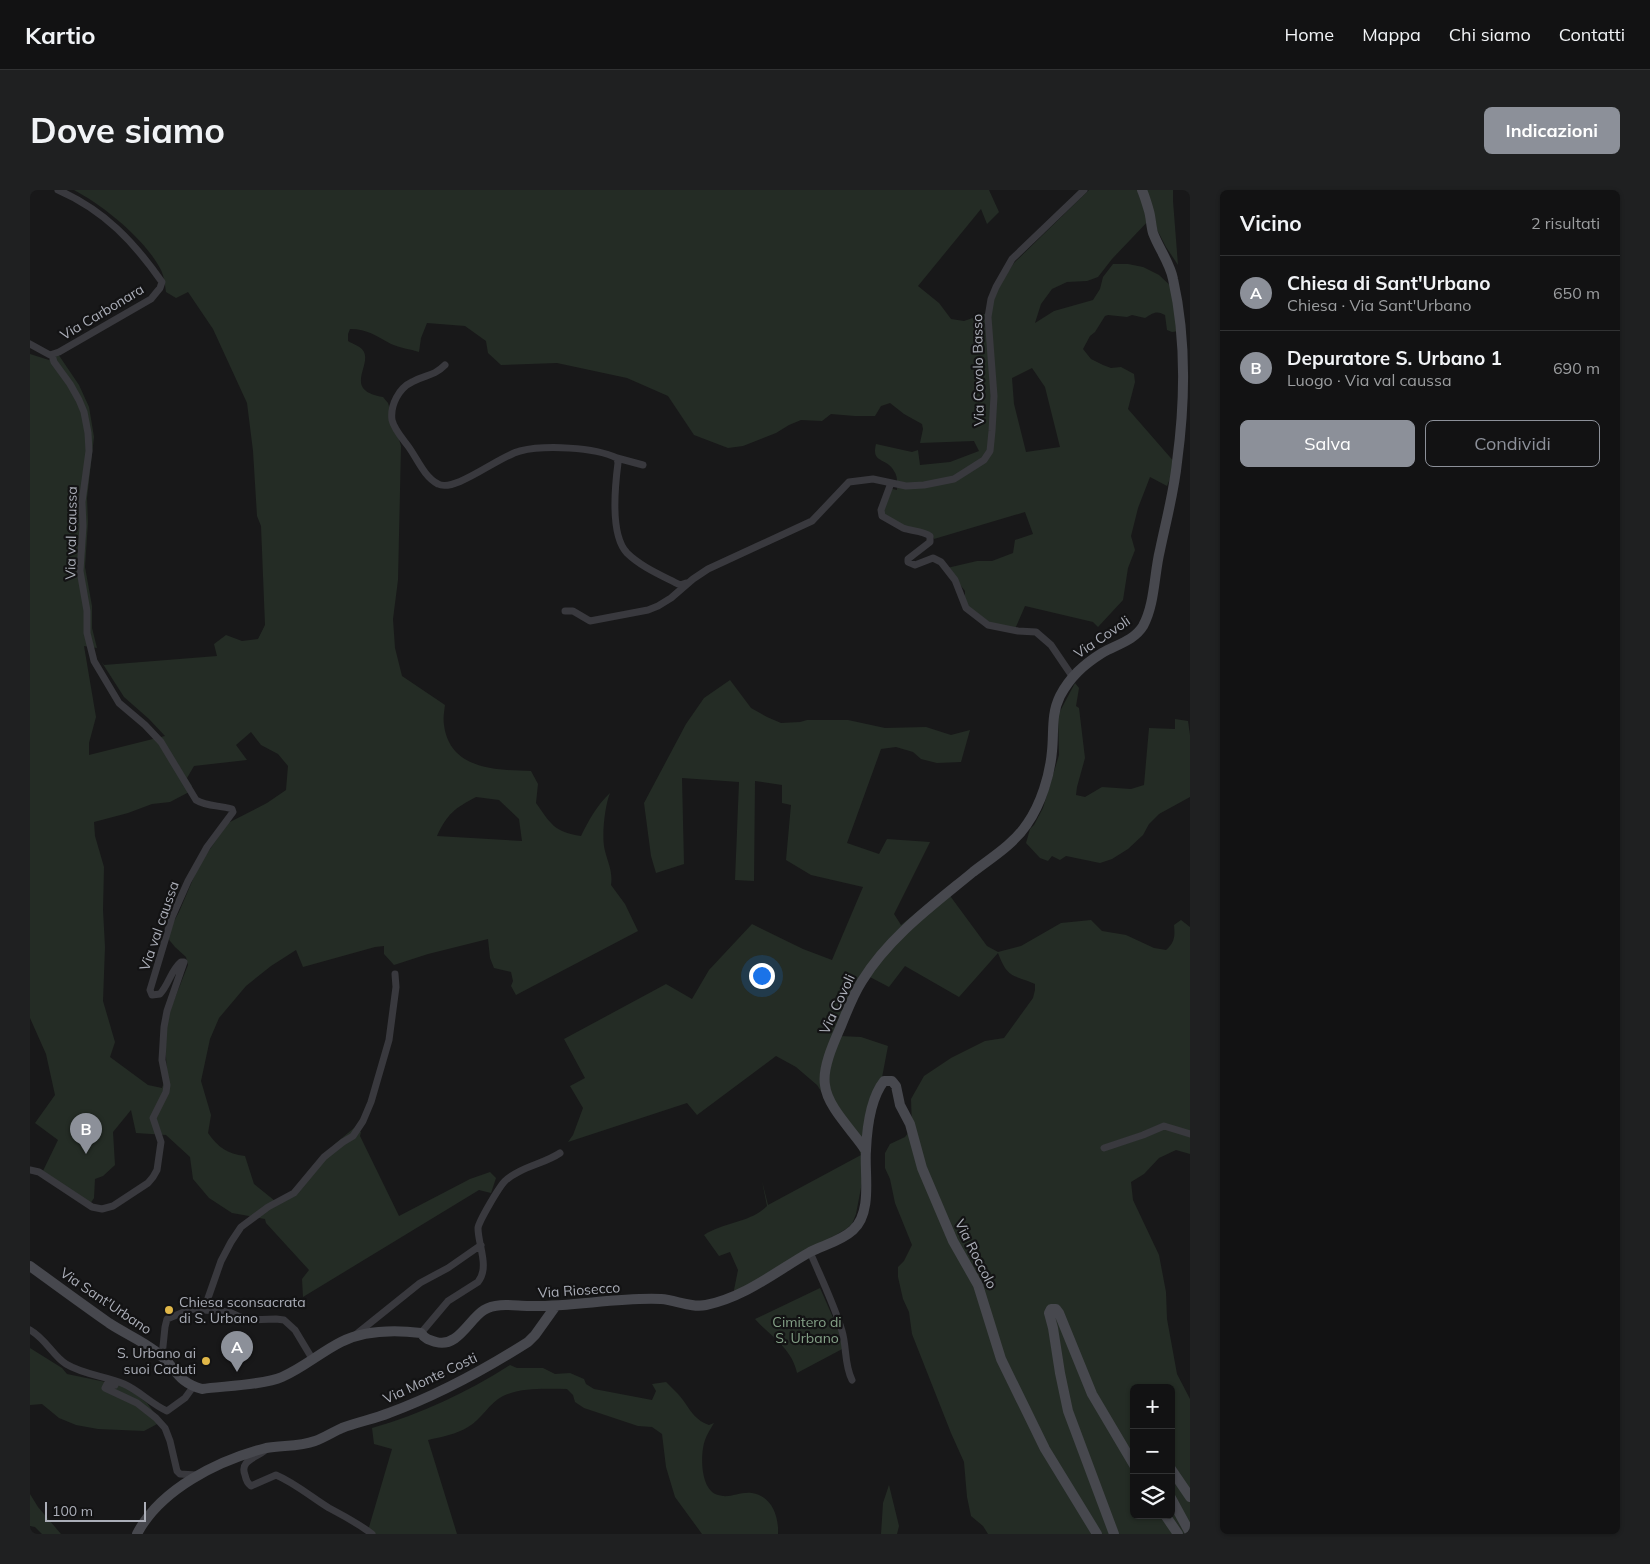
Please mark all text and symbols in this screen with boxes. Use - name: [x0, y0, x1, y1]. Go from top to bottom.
- text: Kartio: [25, 20, 96, 50]
- text: Home: [1284, 23, 1334, 46]
- text: Mappa: [1362, 23, 1421, 46]
- text: Chi siamo: [1449, 23, 1531, 46]
- text: Contatti: [1559, 23, 1625, 46]
- button: Indicazioni: [1484, 107, 1620, 154]
- text: Dove siamo: [30, 108, 225, 152]
- text: Vicino: [1240, 210, 1302, 236]
- text: 2 risultati: [1531, 213, 1600, 233]
- text: Chiesa di Sant'Urbano: [1287, 271, 1490, 295]
- street label: Via Carbonara: [57, 280, 147, 344]
- text: A: [1250, 283, 1262, 303]
- text: 650 m: [1553, 283, 1600, 303]
- text: Chiesa · Via Sant'Urbano: [1287, 295, 1471, 315]
- street label: Via Covolo Basso: [968, 314, 988, 426]
- text: Depuratore S. Urbano 1: [1287, 346, 1502, 370]
- text: B: [1250, 358, 1262, 378]
- text: 690 m: [1553, 358, 1600, 378]
- text: Luogo · Via val caussa: [1287, 370, 1452, 390]
- button: Salva: [1240, 420, 1415, 467]
- button: Condividi: [1425, 420, 1600, 467]
- street label: Via val caussa: [61, 486, 81, 580]
- street label: Via Covoli: [1070, 612, 1134, 662]
- street label: Via val caussa: [135, 879, 183, 973]
- your location: [749, 963, 775, 989]
- street label: Via Covoli: [815, 971, 859, 1037]
- pin: B: [70, 1113, 102, 1154]
- street label: Via Roccolo: [951, 1216, 1001, 1292]
- street label: Via Sant'Urbano: [57, 1264, 155, 1338]
- street label: Via Riosecco: [537, 1278, 621, 1302]
- place label: Chiesa sconsacrata di S. Urbano: [179, 1293, 306, 1327]
- marker: Chiesa sconsacrata di S. Urbano: [163, 1304, 175, 1316]
- park label: Cimitero di S. Urbano: [772, 1313, 842, 1347]
- pin: A: [221, 1331, 253, 1372]
- place label: S. Urbano ai suoi Caduti: [117, 1344, 196, 1378]
- street label: Via Monte Costi: [380, 1348, 480, 1408]
- marker: S. Urbano ai suoi Caduti: [200, 1355, 212, 1367]
- map controls: [1130, 1384, 1175, 1519]
- button: +: [1130, 1384, 1175, 1429]
- button: −: [1130, 1429, 1175, 1474]
- button: layers: [1130, 1474, 1175, 1519]
- scale bar: [45, 1499, 146, 1522]
- text: 100 m: [52, 1502, 93, 1520]

